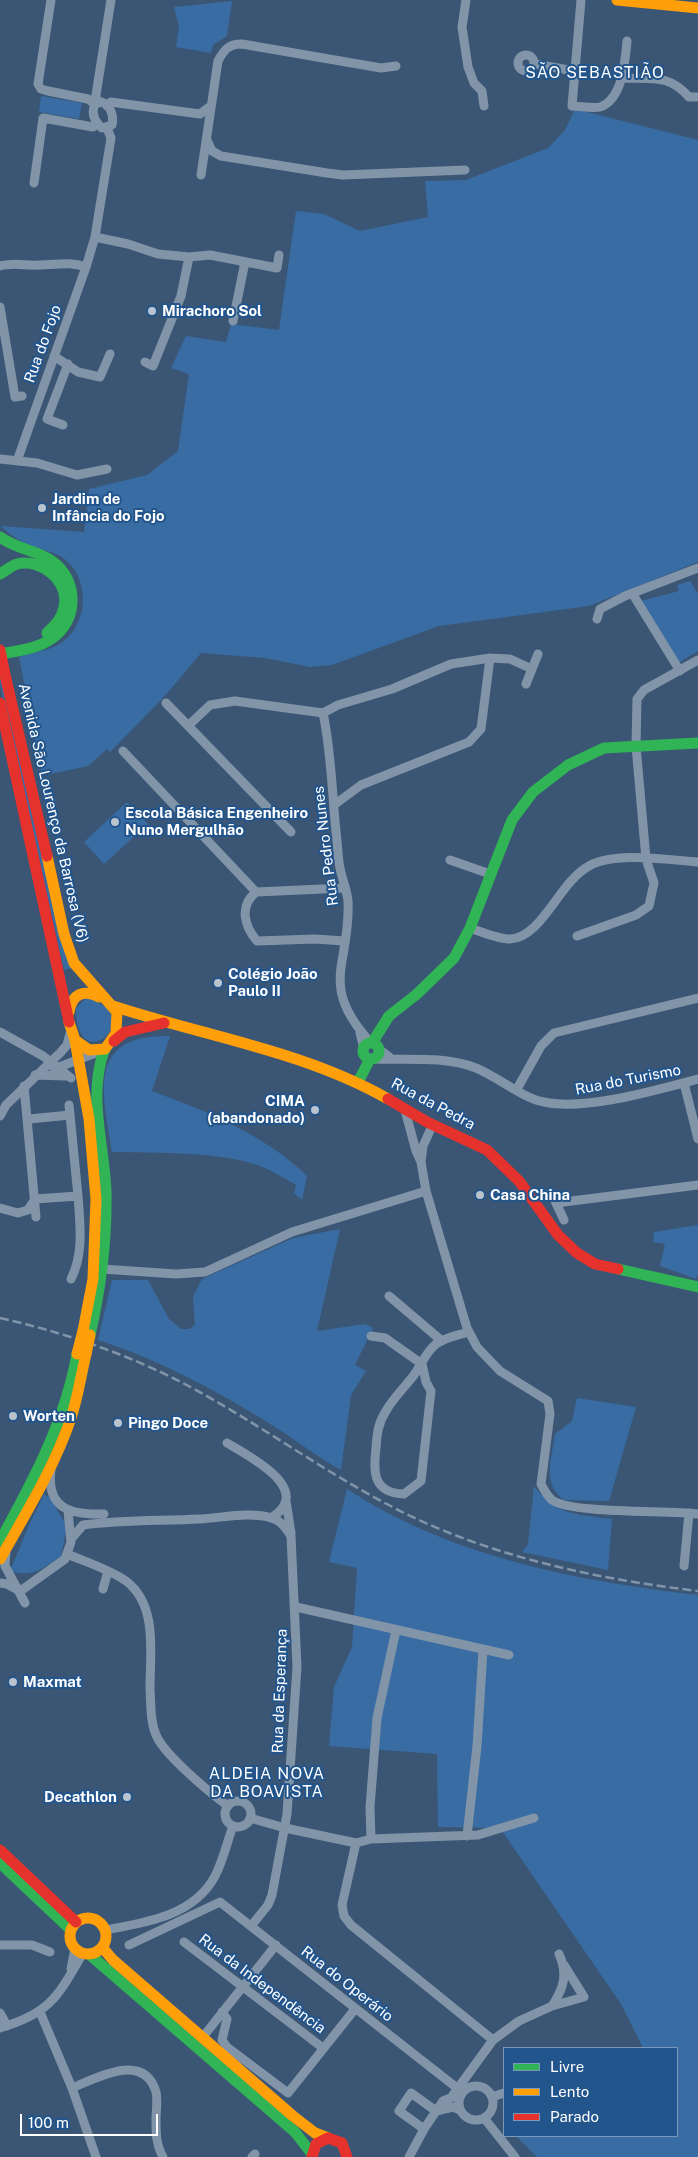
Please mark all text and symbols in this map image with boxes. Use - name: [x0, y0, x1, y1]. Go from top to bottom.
- district label: SÃO SEBASTIÃO: [524, 63, 666, 83]
- place label: Mirachoro Sol: [162, 302, 262, 320]
- street label: Rua do Fojo: [21, 303, 65, 385]
- marker: Mirachoro Sol: [146, 305, 158, 317]
- place label: Jardim de Infância do Fojo: [52, 490, 165, 525]
- marker: Jardim de Infância do Fojo: [36, 502, 48, 514]
- street label: Avenida São Lourenço da Barrosa (V6): [14, 682, 92, 944]
- street label: Rua Pedro Nunes: [310, 785, 342, 907]
- place label: Escola Básica Engenheiro Nuno Mergulhão: [125, 804, 308, 839]
- marker: Escola Básica Engenheiro Nuno Mergulhão: [109, 816, 121, 828]
- place label: Colégio João Paulo II: [228, 965, 318, 1000]
- marker: Colégio João Paulo II: [212, 977, 224, 989]
- street label: Rua do Turismo: [574, 1061, 682, 1099]
- street label: Rua da Pedra: [388, 1074, 478, 1134]
- place label: CIMA (abandonado): [207, 1092, 305, 1127]
- marker: CIMA (abandonado): [309, 1104, 321, 1116]
- place label: Casa China: [490, 1186, 570, 1204]
- marker: Casa China: [474, 1189, 486, 1201]
- place label: Worten: [23, 1407, 75, 1425]
- marker: Worten: [7, 1410, 19, 1422]
- place label: Pingo Doce: [128, 1414, 208, 1432]
- marker: Pingo Doce: [112, 1417, 124, 1429]
- street label: Rua da Esperança: [269, 1628, 291, 1754]
- place label: Maxmat: [23, 1673, 82, 1691]
- marker: Maxmat: [7, 1676, 19, 1688]
- district label: ALDEIA NOVA DA BOAVISTA: [207, 1764, 327, 1802]
- place label: Decathlon: [44, 1788, 117, 1806]
- marker: Decathlon: [121, 1791, 133, 1803]
- street label: Rua da Independência: [195, 1930, 329, 2038]
- street label: Rua do Operário: [297, 1942, 397, 2026]
- legend: [503, 2047, 678, 2137]
- text: Livre: [550, 2058, 584, 2075]
- text: Lento: [550, 2083, 589, 2100]
- scale bar: [22, 2104, 160, 2136]
- text: Parado: [550, 2108, 599, 2125]
- text: 100 m: [28, 2114, 69, 2131]

